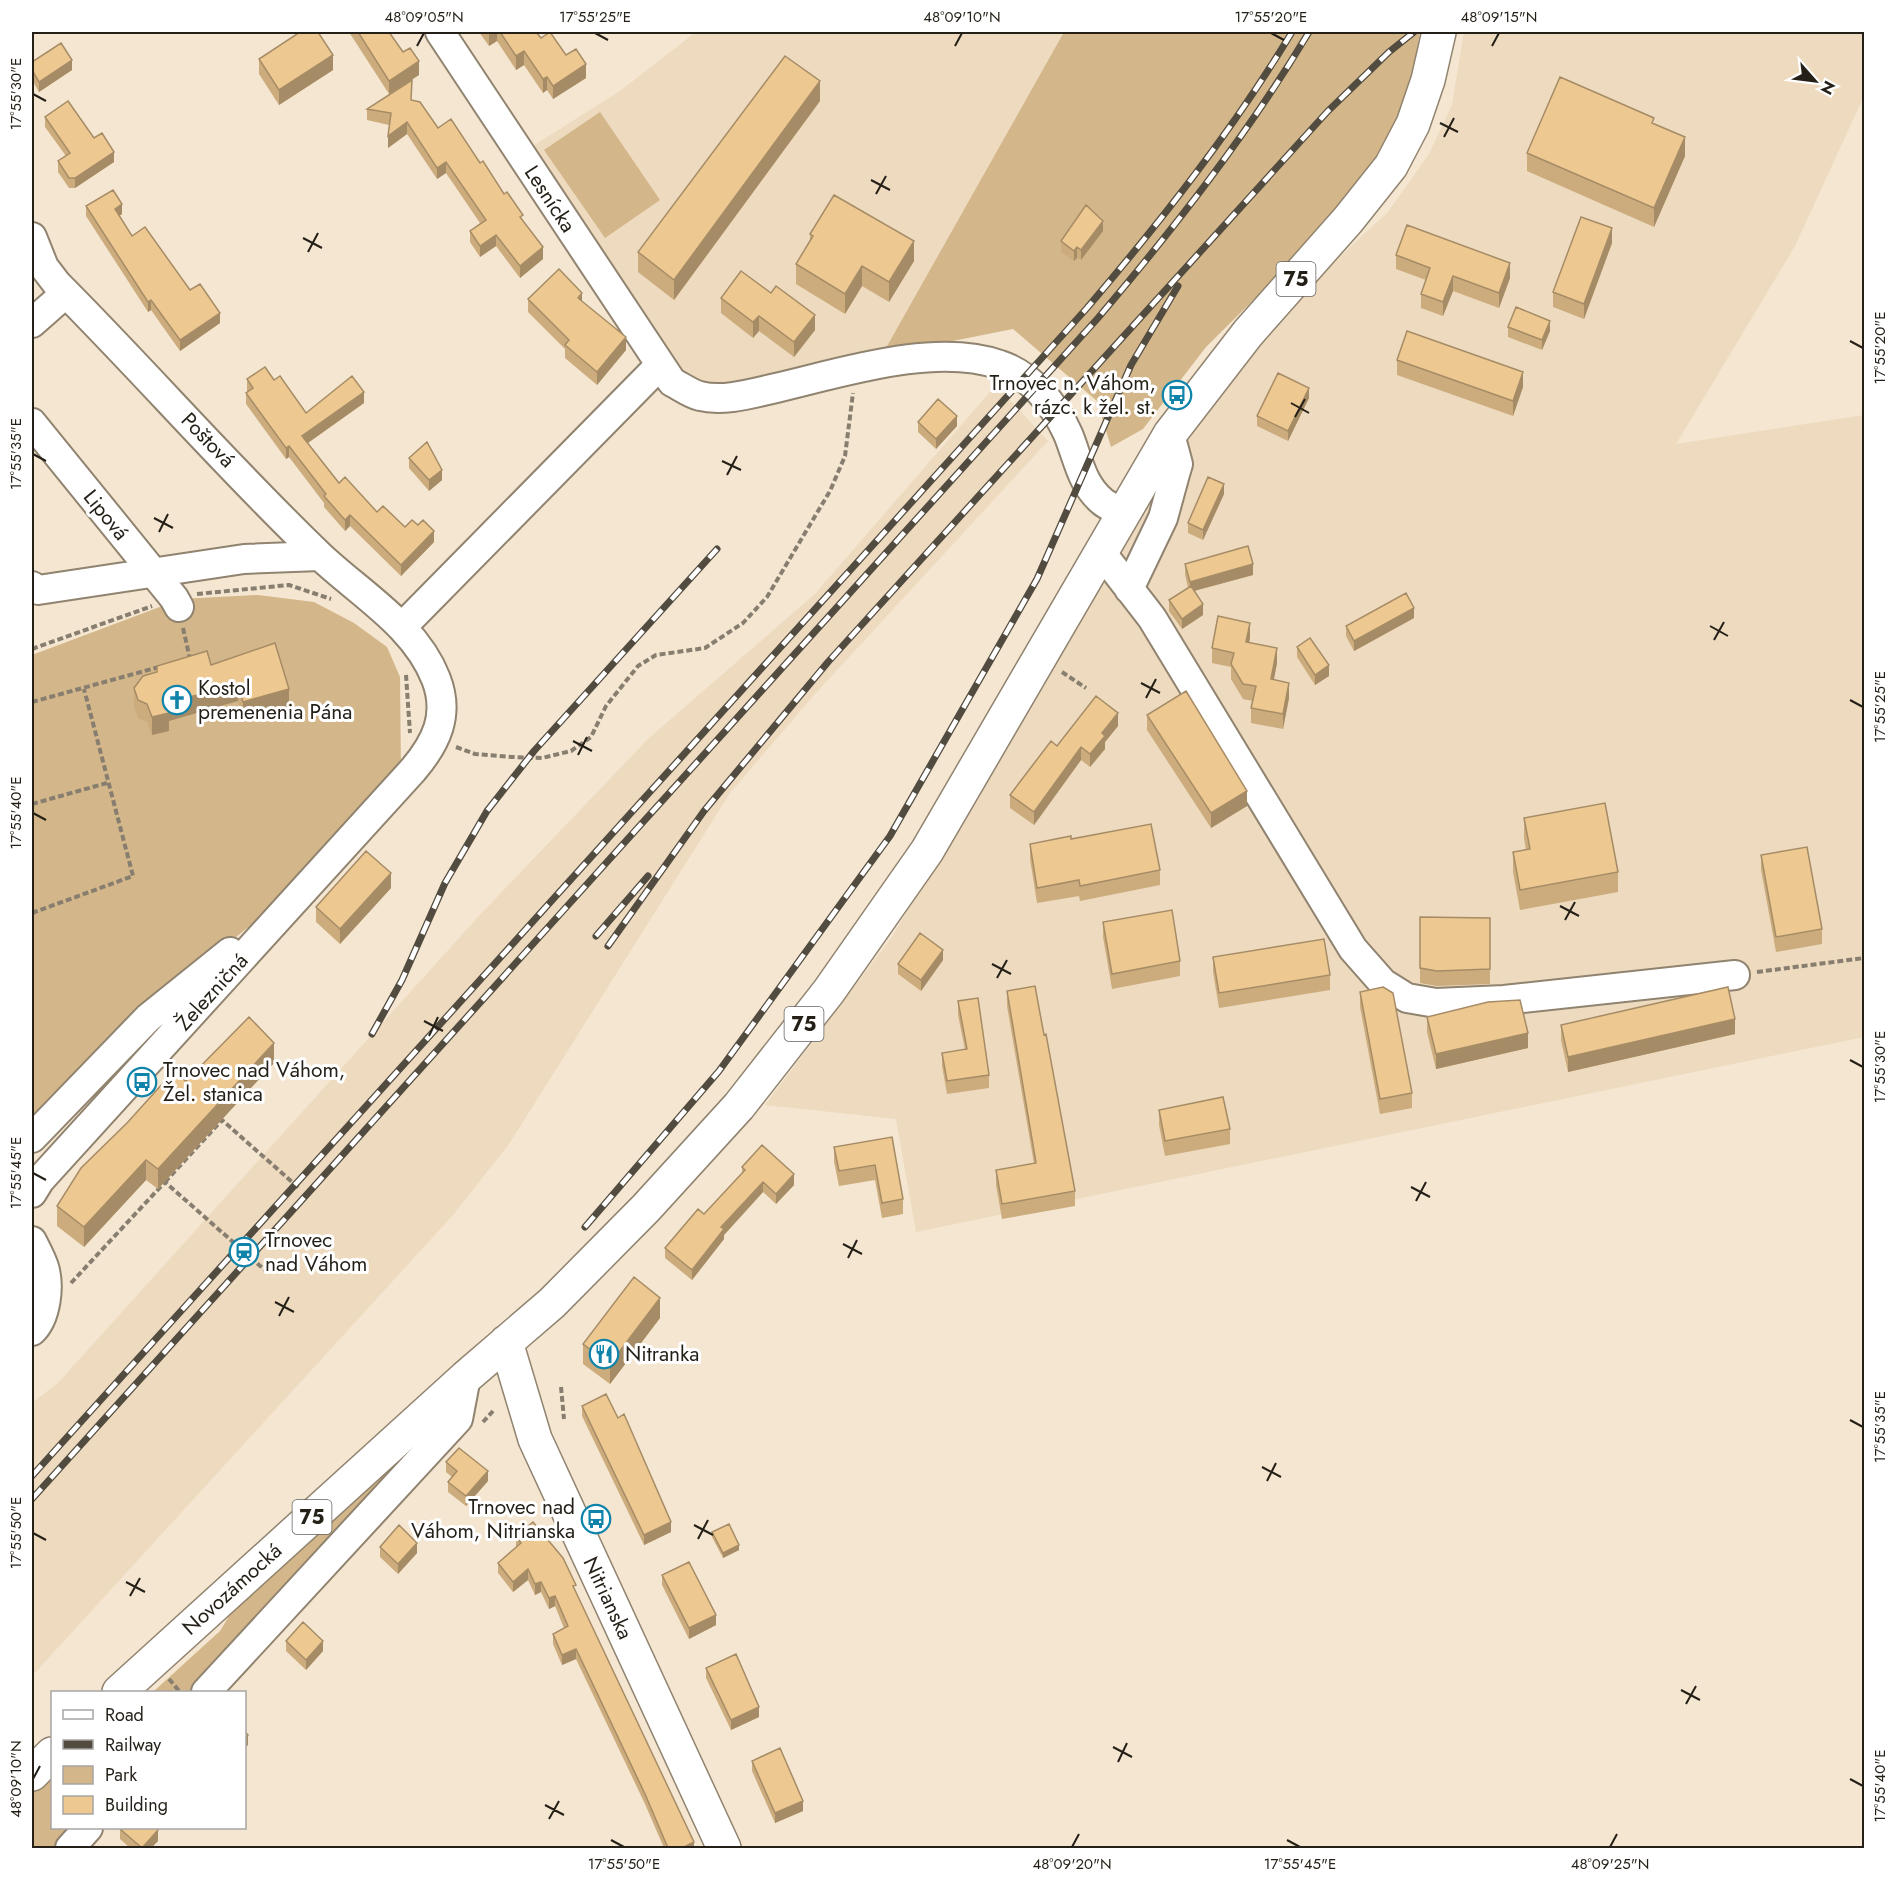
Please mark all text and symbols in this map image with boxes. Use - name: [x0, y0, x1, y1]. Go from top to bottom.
- text: 48°09'05"N: [384, 6, 464, 28]
- text: 17°55'25"E: [559, 6, 631, 28]
- text: 48°09'10"N: [923, 6, 1001, 28]
- text: 17°55'20"E: [1235, 6, 1307, 28]
- text: 48°09'15"N: [1461, 6, 1537, 28]
- north arrow: [1785, 51, 1845, 111]
- text: 17°55'30"E: [5, 58, 27, 130]
- text: N: [1815, 77, 1841, 99]
- street label: Lesnícka: [517, 160, 583, 238]
- road number: 75: [1276, 262, 1316, 296]
- text: 17°55'20"E: [1869, 312, 1891, 384]
- place label: Trnovec n. Váhom, rázc. k žel. st.: [989, 368, 1156, 422]
- bus stop icon: Trnovec n. Váhom, rázc. k žel. st.: [1161, 379, 1193, 411]
- street label: Poštová: [174, 406, 242, 474]
- text: 17°55'35"E: [5, 418, 27, 490]
- street label: Lipová: [76, 483, 136, 547]
- text: 17°55'25"E: [1869, 671, 1891, 743]
- place label: Kostol premenenia Pána: [198, 673, 352, 727]
- church icon: Kostol premenenia Pána: [161, 684, 193, 716]
- text: 17°55'40"E: [5, 777, 27, 849]
- street label: Železničná: [169, 947, 255, 1037]
- road number: 75: [784, 1007, 824, 1041]
- text: 17°55'30"E: [1869, 1031, 1891, 1103]
- place label: Trnovec nad Váhom, Žel. stanica: [163, 1055, 345, 1109]
- bus stop icon: Trnovec nad Váhom, Žel. stanica: [126, 1066, 158, 1098]
- text: 17°55'45"E: [5, 1137, 27, 1209]
- place label: Trnovec nad Váhom: [265, 1225, 367, 1279]
- station icon: Trnovec nad Váhom: [228, 1236, 260, 1268]
- restaurant icon: Nitranka: [588, 1338, 620, 1370]
- place label: Nitranka: [625, 1339, 699, 1369]
- text: 17°55'35"E: [1869, 1391, 1891, 1463]
- place label: Trnovec nad Váhom, Nitrianska: [411, 1492, 575, 1546]
- text: 17°55'50"E: [5, 1497, 27, 1569]
- road number: 75: [292, 1500, 332, 1534]
- bus stop icon: Trnovec nad Váhom, Nitrianska: [580, 1503, 612, 1535]
- street label: Novozámocká: [176, 1536, 288, 1642]
- street label: Nitrianska: [576, 1552, 640, 1644]
- legend: [51, 1691, 246, 1829]
- text: Road: [105, 1702, 144, 1728]
- text: Railway: [105, 1732, 161, 1758]
- text: 48°09'10"N: [5, 1740, 27, 1818]
- text: 17°55'40"E: [1869, 1750, 1891, 1822]
- text: Park: [105, 1762, 137, 1788]
- text: Building: [105, 1792, 168, 1818]
- text: 17°55'50"E: [588, 1853, 660, 1875]
- text: 48°09'20"N: [1032, 1853, 1112, 1875]
- text: 17°55'45"E: [1264, 1853, 1336, 1875]
- text: 48°09'25"N: [1571, 1853, 1649, 1875]

